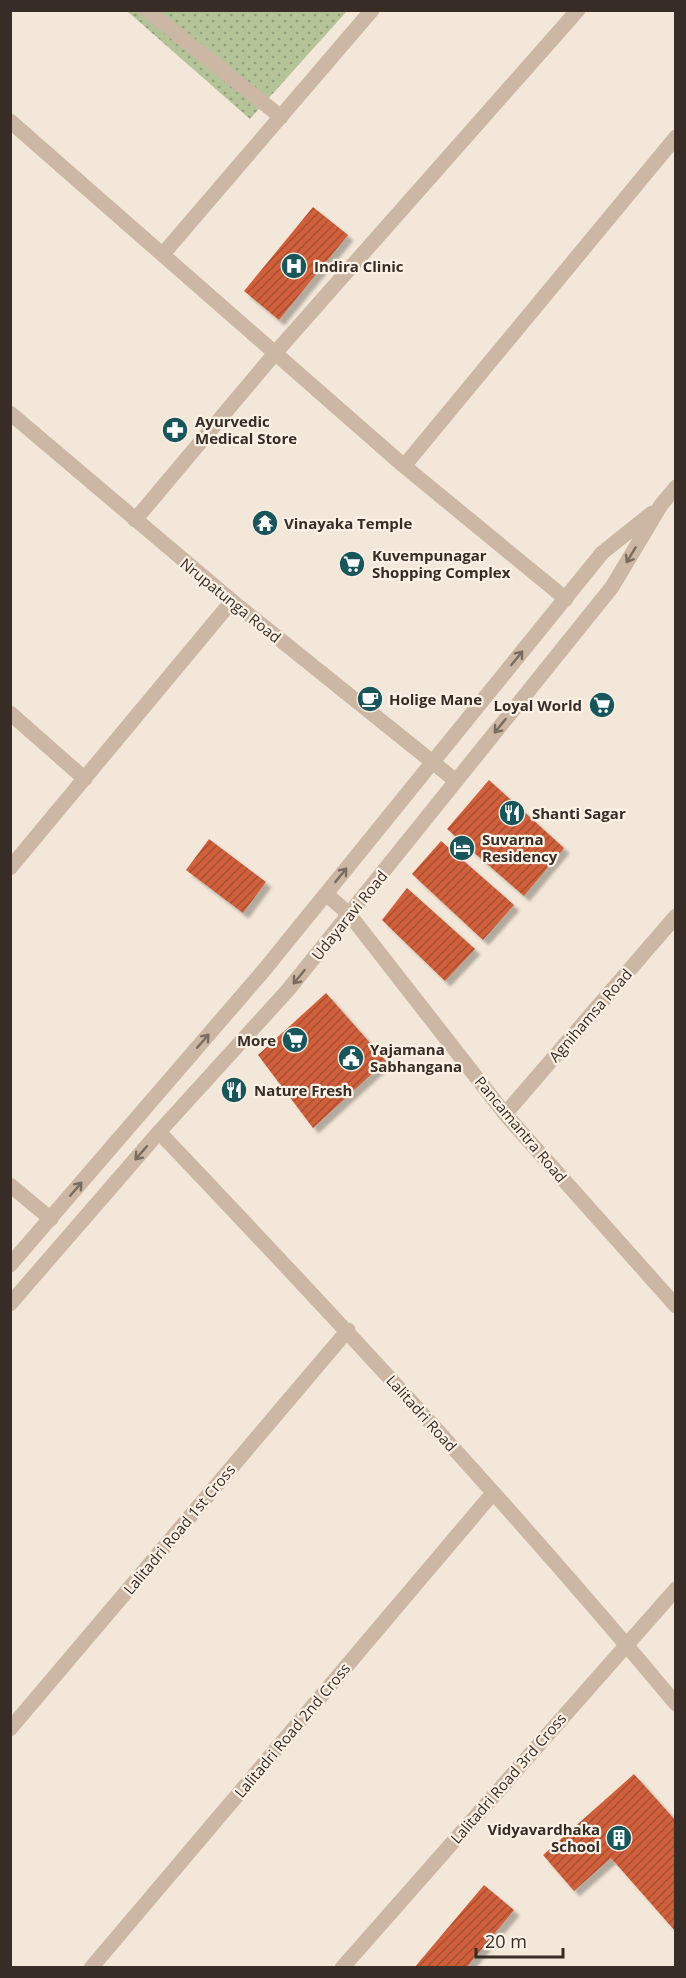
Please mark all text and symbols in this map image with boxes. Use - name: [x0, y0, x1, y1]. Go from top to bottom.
- hospital icon: Indira Clinic: [279, 251, 309, 281]
- place label: Indira Clinic: [314, 256, 404, 276]
- place label: Ayurvedic Medical Store: [195, 411, 297, 448]
- pharmacy icon: Ayurvedic Medical Store: [160, 415, 190, 445]
- temple icon: Vinayaka Temple: [250, 508, 280, 538]
- place label: Vinayaka Temple: [284, 513, 412, 533]
- place label: Kuvempunagar Shopping Complex: [372, 545, 511, 582]
- one-way arrow: [625, 546, 637, 563]
- supermarket icon: Kuvempunagar Shopping Complex: [337, 549, 367, 579]
- street label: Nrupatunga Road: [176, 553, 286, 647]
- one-way arrow: [510, 651, 523, 667]
- cafe icon: Holige Mane: [355, 684, 385, 714]
- place label: Holige Mane: [389, 689, 482, 709]
- supermarket icon: Loyal World: [587, 690, 617, 720]
- place label: Loyal World: [494, 695, 582, 715]
- one-way arrow: [494, 718, 507, 734]
- restaurant icon: Shanti Sagar: [497, 798, 527, 828]
- place label: Shanti Sagar: [532, 803, 626, 823]
- place label: Suvarna Residency: [482, 829, 558, 866]
- hotel icon: Suvarna Residency: [447, 833, 477, 863]
- street label: Udayaravi Road: [307, 866, 391, 964]
- one-way arrow: [334, 868, 348, 883]
- street label: Agnihamsa Road: [544, 964, 636, 1066]
- one-way arrow: [293, 969, 306, 985]
- supermarket icon: More: [280, 1025, 310, 1055]
- place label: More: [237, 1030, 276, 1050]
- one-way arrow: [196, 1034, 210, 1049]
- place label: Yajamana Sabhangana: [370, 1039, 462, 1076]
- public building icon: Yajamana Sabhangana: [336, 1043, 366, 1073]
- street label: Pancamantra Road: [471, 1072, 571, 1186]
- restaurant icon: Nature Fresh: [219, 1075, 249, 1105]
- place label: Nature Fresh: [254, 1080, 352, 1100]
- one-way arrow: [134, 1145, 147, 1161]
- one-way arrow: [69, 1182, 83, 1198]
- street label: Lalitadri Road: [382, 1371, 462, 1455]
- street label: Lalitadri Road 1st Cross: [119, 1460, 239, 1598]
- street label: Lalitadri Road 2nd Cross: [230, 1659, 354, 1801]
- street label: Lalitadri Road 3rd Cross: [446, 1709, 570, 1847]
- place label: Vidyavardhaka School: [487, 1819, 600, 1856]
- building icon: Vidyavardhaka School: [604, 1823, 634, 1853]
- scale bar: [476, 1921, 563, 1959]
- text: 20 m: [485, 1929, 527, 1953]

